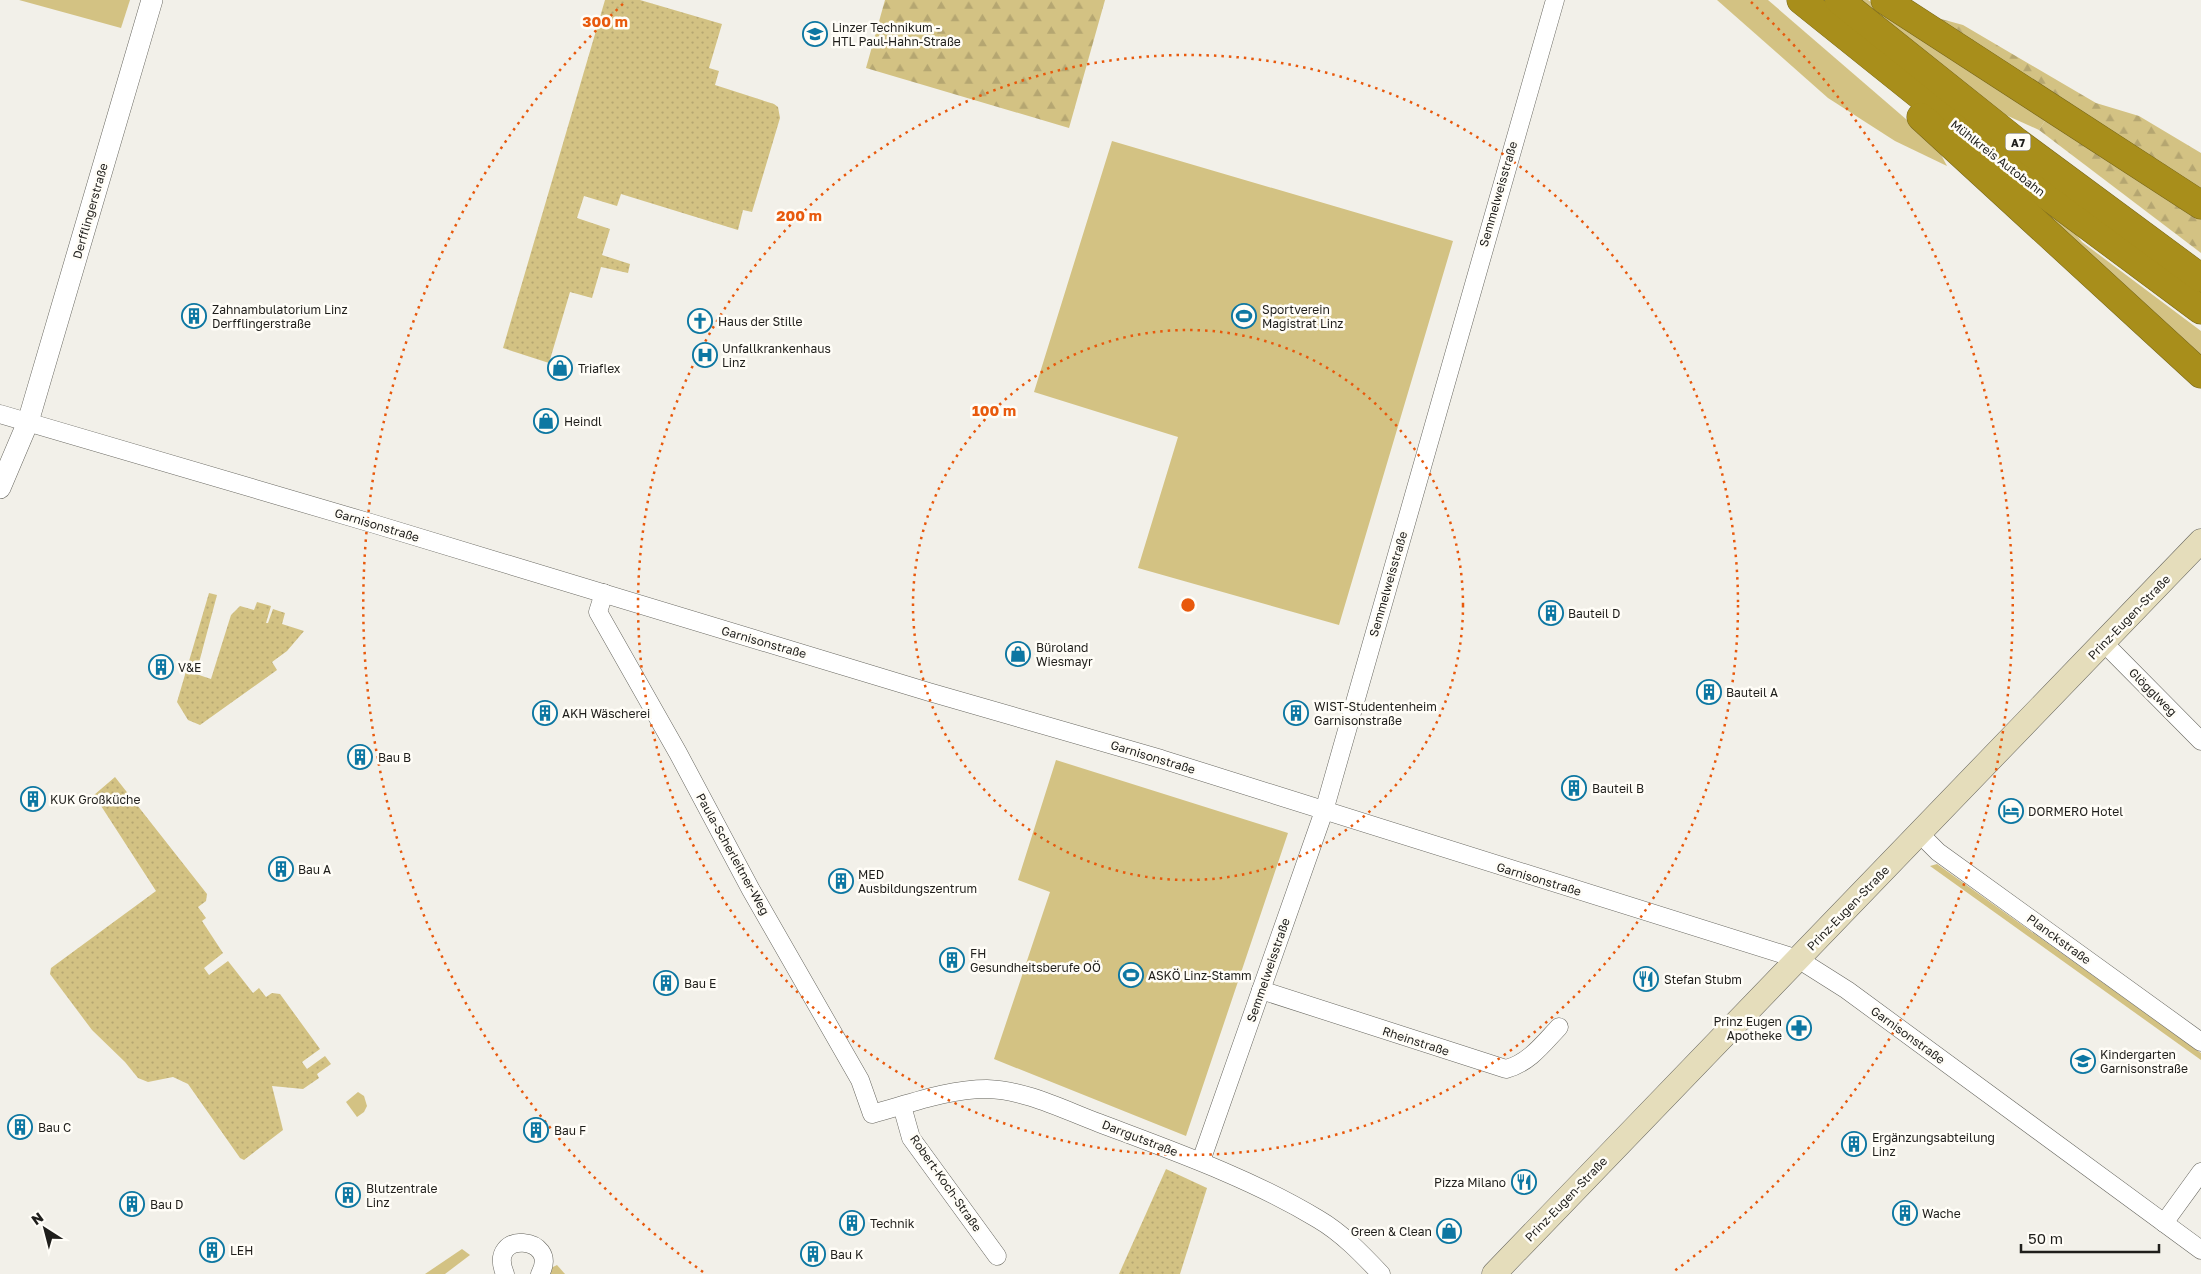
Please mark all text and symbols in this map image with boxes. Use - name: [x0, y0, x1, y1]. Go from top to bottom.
- text: 300 m: [582, 12, 628, 30]
- place label: Linzer Technikum - HTL Paul-Hahn-Straße: [832, 20, 961, 49]
- school or university icon: Linzer Technikum - HTL Paul-Hahn-Straße: [802, 21, 828, 47]
- street label: Mühlkreis Autobahn: [1948, 116, 2048, 200]
- road number: A7: [2006, 134, 2030, 150]
- street label: Semmelweisstraße: [1476, 139, 1520, 249]
- street label: Derfflingerstraße: [69, 161, 111, 261]
- text: 200 m: [776, 206, 822, 224]
- place label: Zahnambulatorium Linz Derfflingerstraße: [212, 302, 348, 331]
- place label: Sportverein Magistrat Linz: [1262, 302, 1343, 331]
- building icon: Zahnambulatorium Linz Derfflingerstraße: [181, 303, 207, 329]
- sports icon: Sportverein Magistrat Linz: [1231, 303, 1257, 329]
- church icon: Haus der Stille: [687, 308, 713, 334]
- place label: Haus der Stille: [718, 314, 803, 329]
- place label: Unfallkrankenhaus Linz: [722, 341, 831, 370]
- hospital icon: Unfallkrankenhaus Linz: [692, 342, 718, 368]
- shop icon: Triaflex: [547, 355, 573, 381]
- place label: Triaflex: [578, 361, 621, 376]
- text: 100 m: [972, 401, 1016, 419]
- shop icon: Heindl: [533, 408, 559, 434]
- place label: Heindl: [564, 414, 602, 429]
- street label: Garnisonstraße: [333, 505, 421, 545]
- street label: Semmelweisstraße: [1366, 529, 1410, 639]
- street label: Prinz-Eugen-Straße: [2085, 572, 2173, 662]
- centre of rings: [1179, 596, 1197, 614]
- building icon: Bauteil D: [1538, 600, 1564, 626]
- place label: Bauteil D: [1568, 606, 1620, 621]
- street label: Garnisonstraße: [720, 623, 808, 661]
- place label: Büroland Wiesmayr: [1036, 640, 1093, 669]
- shop icon: Büroland Wiesmayr: [1005, 641, 1031, 667]
- building icon: V&E: [148, 654, 174, 680]
- place label: V&E: [178, 660, 201, 675]
- street label: Glögglweg: [2126, 665, 2180, 719]
- building icon: Bauteil A: [1696, 679, 1722, 705]
- place label: Bauteil A: [1726, 685, 1778, 700]
- place label: WIST-Studentenheim Garnisonstraße: [1314, 699, 1437, 728]
- building icon: AKH Wäscherei: [532, 700, 558, 726]
- building icon: WIST-Studentenheim Garnisonstraße: [1283, 700, 1309, 726]
- place label: AKH Wäscherei: [562, 706, 650, 721]
- street label: Garnisonstraße: [1109, 737, 1197, 777]
- building icon: Bau B: [347, 744, 373, 770]
- place label: Bau B: [378, 750, 411, 765]
- building icon: Bauteil B: [1561, 775, 1587, 801]
- place label: Bauteil B: [1592, 781, 1644, 796]
- building icon: KUK Großküche: [20, 786, 46, 812]
- street label: Paula-Scherleitner-Weg: [693, 790, 773, 918]
- place label: KUK Großküche: [50, 792, 140, 807]
- hotel icon: DORMERO Hotel: [1998, 798, 2024, 824]
- place label: DORMERO Hotel: [2028, 804, 2123, 819]
- building icon: Bau A: [268, 856, 294, 882]
- street label: Garnisonstraße: [1495, 859, 1583, 899]
- place label: Bau A: [298, 862, 331, 877]
- street label: Prinz-Eugen-Straße: [1804, 863, 1892, 953]
- place label: MED Ausbildungszentrum: [858, 867, 977, 896]
- building icon: MED Ausbildungszentrum: [828, 868, 854, 894]
- street label: Planckstraße: [2024, 911, 2094, 967]
- street label: Semmelweisstraße: [1243, 916, 1293, 1024]
- place label: FH Gesundheitsberufe OÖ: [970, 946, 1101, 975]
- building icon: FH Gesundheitsberufe OÖ: [939, 947, 965, 973]
- sports icon: ASKÖ Linz-Stamm: [1118, 962, 1144, 988]
- restaurant icon: Stefan Stubm: [1633, 966, 1659, 992]
- place label: ASKÖ Linz-Stamm: [1148, 968, 1252, 983]
- building icon: Bau E: [653, 970, 679, 996]
- place label: Stefan Stubm: [1664, 972, 1742, 987]
- place label: Bau E: [684, 976, 716, 991]
- street label: Garnisonstraße: [1868, 1003, 1948, 1067]
- place label: Prinz Eugen Apotheke: [1713, 1014, 1782, 1043]
- pharmacy icon: Prinz Eugen Apotheke: [1786, 1015, 1812, 1041]
- street label: Rheinstraße: [1381, 1023, 1451, 1059]
- place label: Kindergarten Garnisonstraße: [2100, 1047, 2188, 1076]
- school or university icon: Kindergarten Garnisonstraße: [2070, 1048, 2096, 1074]
- building icon: Bau C: [7, 1114, 33, 1140]
- building icon: Bau F: [523, 1117, 549, 1143]
- street label: Darrgutstraße: [1100, 1117, 1180, 1159]
- place label: Bau C: [38, 1120, 71, 1135]
- place label: Bau F: [554, 1123, 586, 1138]
- place label: Ergänzungsabteilung Linz: [1872, 1130, 1995, 1159]
- building icon: Ergänzungsabteilung Linz: [1841, 1131, 1867, 1157]
- street label: Robert-Koch-Straße: [907, 1132, 985, 1234]
- street label: Prinz-Eugen-Straße: [1522, 1154, 1610, 1244]
- restaurant icon: Pizza Milano: [1511, 1169, 1537, 1195]
- place label: Pizza Milano: [1434, 1175, 1506, 1190]
- place label: Blutzentrale Linz: [366, 1181, 437, 1210]
- building icon: Blutzentrale Linz: [335, 1182, 361, 1208]
- building icon: Bau D: [119, 1191, 145, 1217]
- place label: Bau D: [150, 1197, 183, 1212]
- building icon: Wache: [1892, 1200, 1918, 1226]
- north arrow: [20, 1204, 70, 1254]
- place label: Wache: [1922, 1206, 1961, 1221]
- text: N: [28, 1208, 46, 1228]
- building icon: Technik: [839, 1210, 865, 1236]
- place label: Technik: [870, 1216, 915, 1231]
- shop icon: Green & Clean: [1436, 1218, 1462, 1244]
- scale bar: [2021, 1222, 2158, 1254]
- place label: Green & Clean: [1351, 1224, 1432, 1239]
- text: 50 m: [2028, 1229, 2063, 1247]
- building icon: LEH: [199, 1237, 225, 1263]
- building icon: Bau K: [800, 1241, 826, 1267]
- place label: LEH: [230, 1243, 253, 1258]
- place label: Bau K: [830, 1247, 863, 1262]

